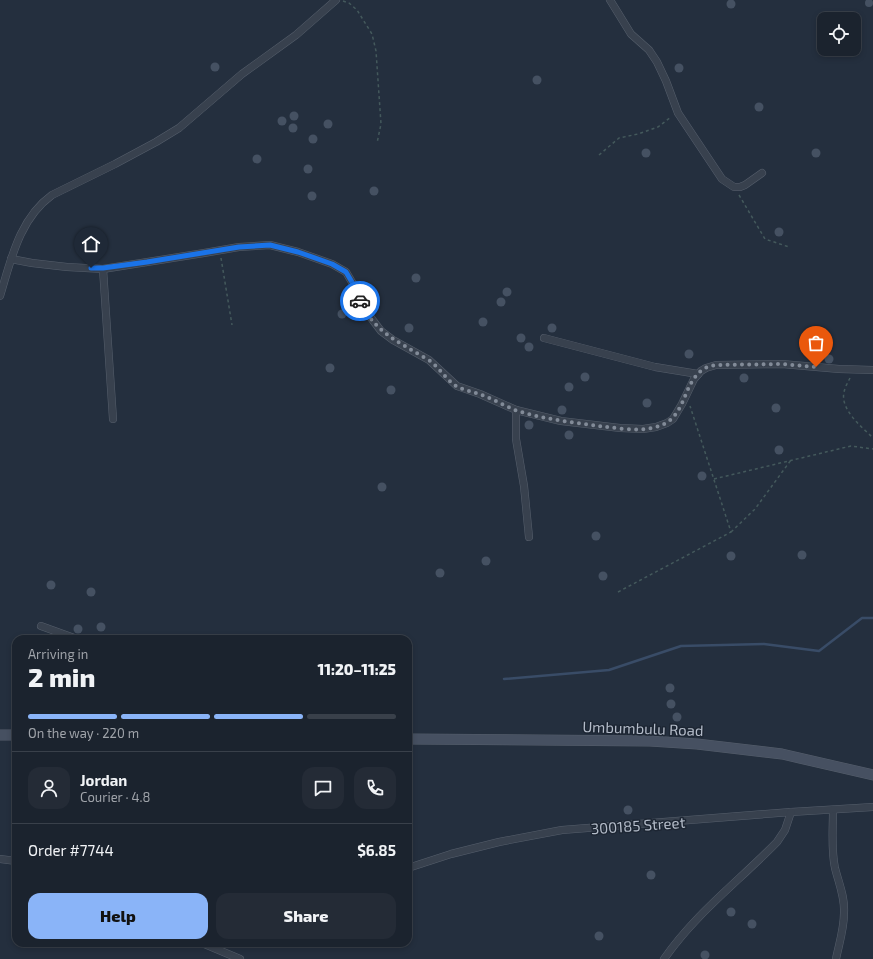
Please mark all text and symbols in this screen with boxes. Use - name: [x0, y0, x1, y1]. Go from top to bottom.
- map controls: [817, 12, 861, 56]
- button: locate: [817, 12, 861, 56]
- pin: [74, 227, 108, 268]
- icon: home: [80, 233, 102, 255]
- courier: [340, 281, 380, 321]
- icon: car: [349, 290, 371, 312]
- pin: [799, 326, 833, 367]
- icon: bag: [805, 332, 827, 354]
- text: Arriving in: [28, 646, 88, 662]
- text: 11:20–11:25: [317, 660, 396, 678]
- text: 2 min: [28, 661, 95, 692]
- street label: Umbumbulu Road: [582, 717, 704, 739]
- text: On the way · 220 m: [28, 725, 139, 741]
- button: person: [28, 767, 70, 809]
- button: chat: [302, 767, 344, 809]
- button: phone: [354, 767, 396, 809]
- text: Jordan: [80, 771, 127, 789]
- text: Courier · 4.8: [80, 789, 150, 805]
- street label: 300185 Street: [590, 813, 686, 837]
- text: Order #7744: [28, 841, 114, 859]
- text: $6.85: [357, 841, 396, 859]
- button: Help: [28, 893, 208, 939]
- button: Share: [216, 893, 396, 939]

